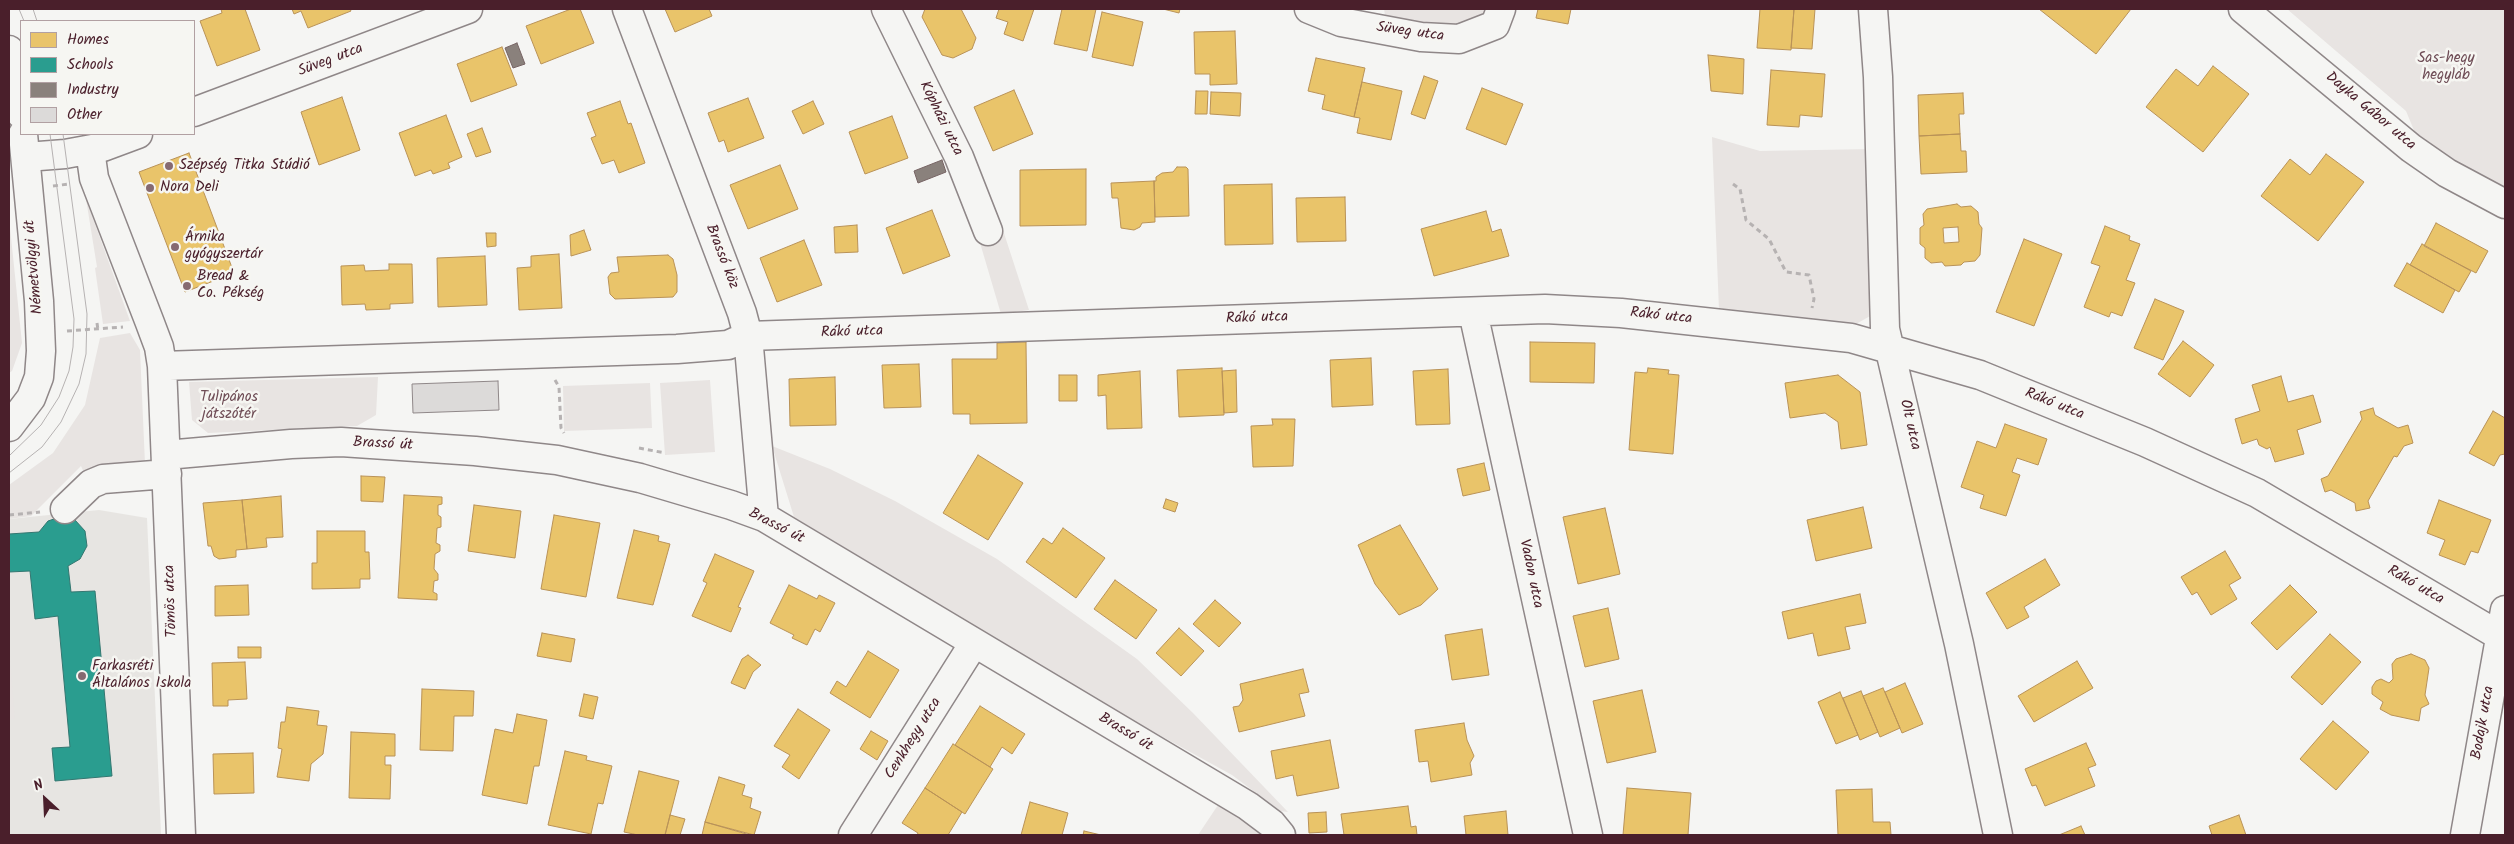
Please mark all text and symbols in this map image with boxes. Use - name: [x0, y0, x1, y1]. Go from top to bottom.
- street label: Süveg utca: [1375, 19, 1445, 47]
- legend: [20, 20, 195, 135]
- text: Homes: [67, 28, 109, 52]
- street label: Süveg utca: [296, 40, 366, 82]
- park label: Sas-hegy hegyláb: [2417, 50, 2475, 85]
- text: Schools: [67, 53, 113, 77]
- street label: Dayka Gábor utca: [2321, 69, 2419, 155]
- text: Industry: [67, 78, 119, 102]
- street label: Kópházi utca: [914, 79, 966, 159]
- text: Other: [67, 103, 102, 127]
- place label: Szépség Titka Stúdió: [179, 157, 310, 175]
- marker: Szépség Titka Stúdió: [163, 160, 175, 172]
- place label: Nora Deli: [160, 179, 219, 197]
- marker: Nora Deli: [144, 182, 156, 194]
- street label: Németvölgyi út: [22, 219, 48, 315]
- street label: Brassó köz: [700, 222, 742, 292]
- place label: Árnika gyógyszertár: [185, 229, 263, 264]
- marker: Árnika gyógyszertár: [169, 241, 181, 253]
- place label: Bread & Co. Pékség: [197, 268, 264, 303]
- marker: Bread & Co. Pékség: [181, 280, 193, 292]
- street label: Rákó utca: [1629, 305, 1693, 329]
- street label: Rákó utca: [1226, 309, 1288, 329]
- street label: Rákó utca: [821, 323, 883, 343]
- street label: Rákó utca: [2022, 385, 2086, 425]
- park label: Tulipános játszótér: [200, 389, 258, 424]
- street label: Olt utca: [1894, 398, 1924, 452]
- street label: Brassó út: [353, 434, 413, 456]
- street label: Brassó út: [745, 505, 807, 549]
- street label: Vadon utca: [1514, 538, 1546, 610]
- street label: Rákó utca: [2383, 563, 2447, 609]
- street label: Tömös utca: [162, 564, 182, 638]
- place label: Farkasréti Általános Iskola: [92, 658, 191, 693]
- marker: Farkasréti Általános Iskola: [76, 670, 88, 682]
- street label: Bodajk utca: [2469, 685, 2499, 761]
- street label: Cenkhegy utca: [882, 695, 946, 783]
- street label: Brassó út: [1095, 710, 1155, 756]
- north arrow: [20, 774, 70, 824]
- text: N: [30, 774, 47, 797]

